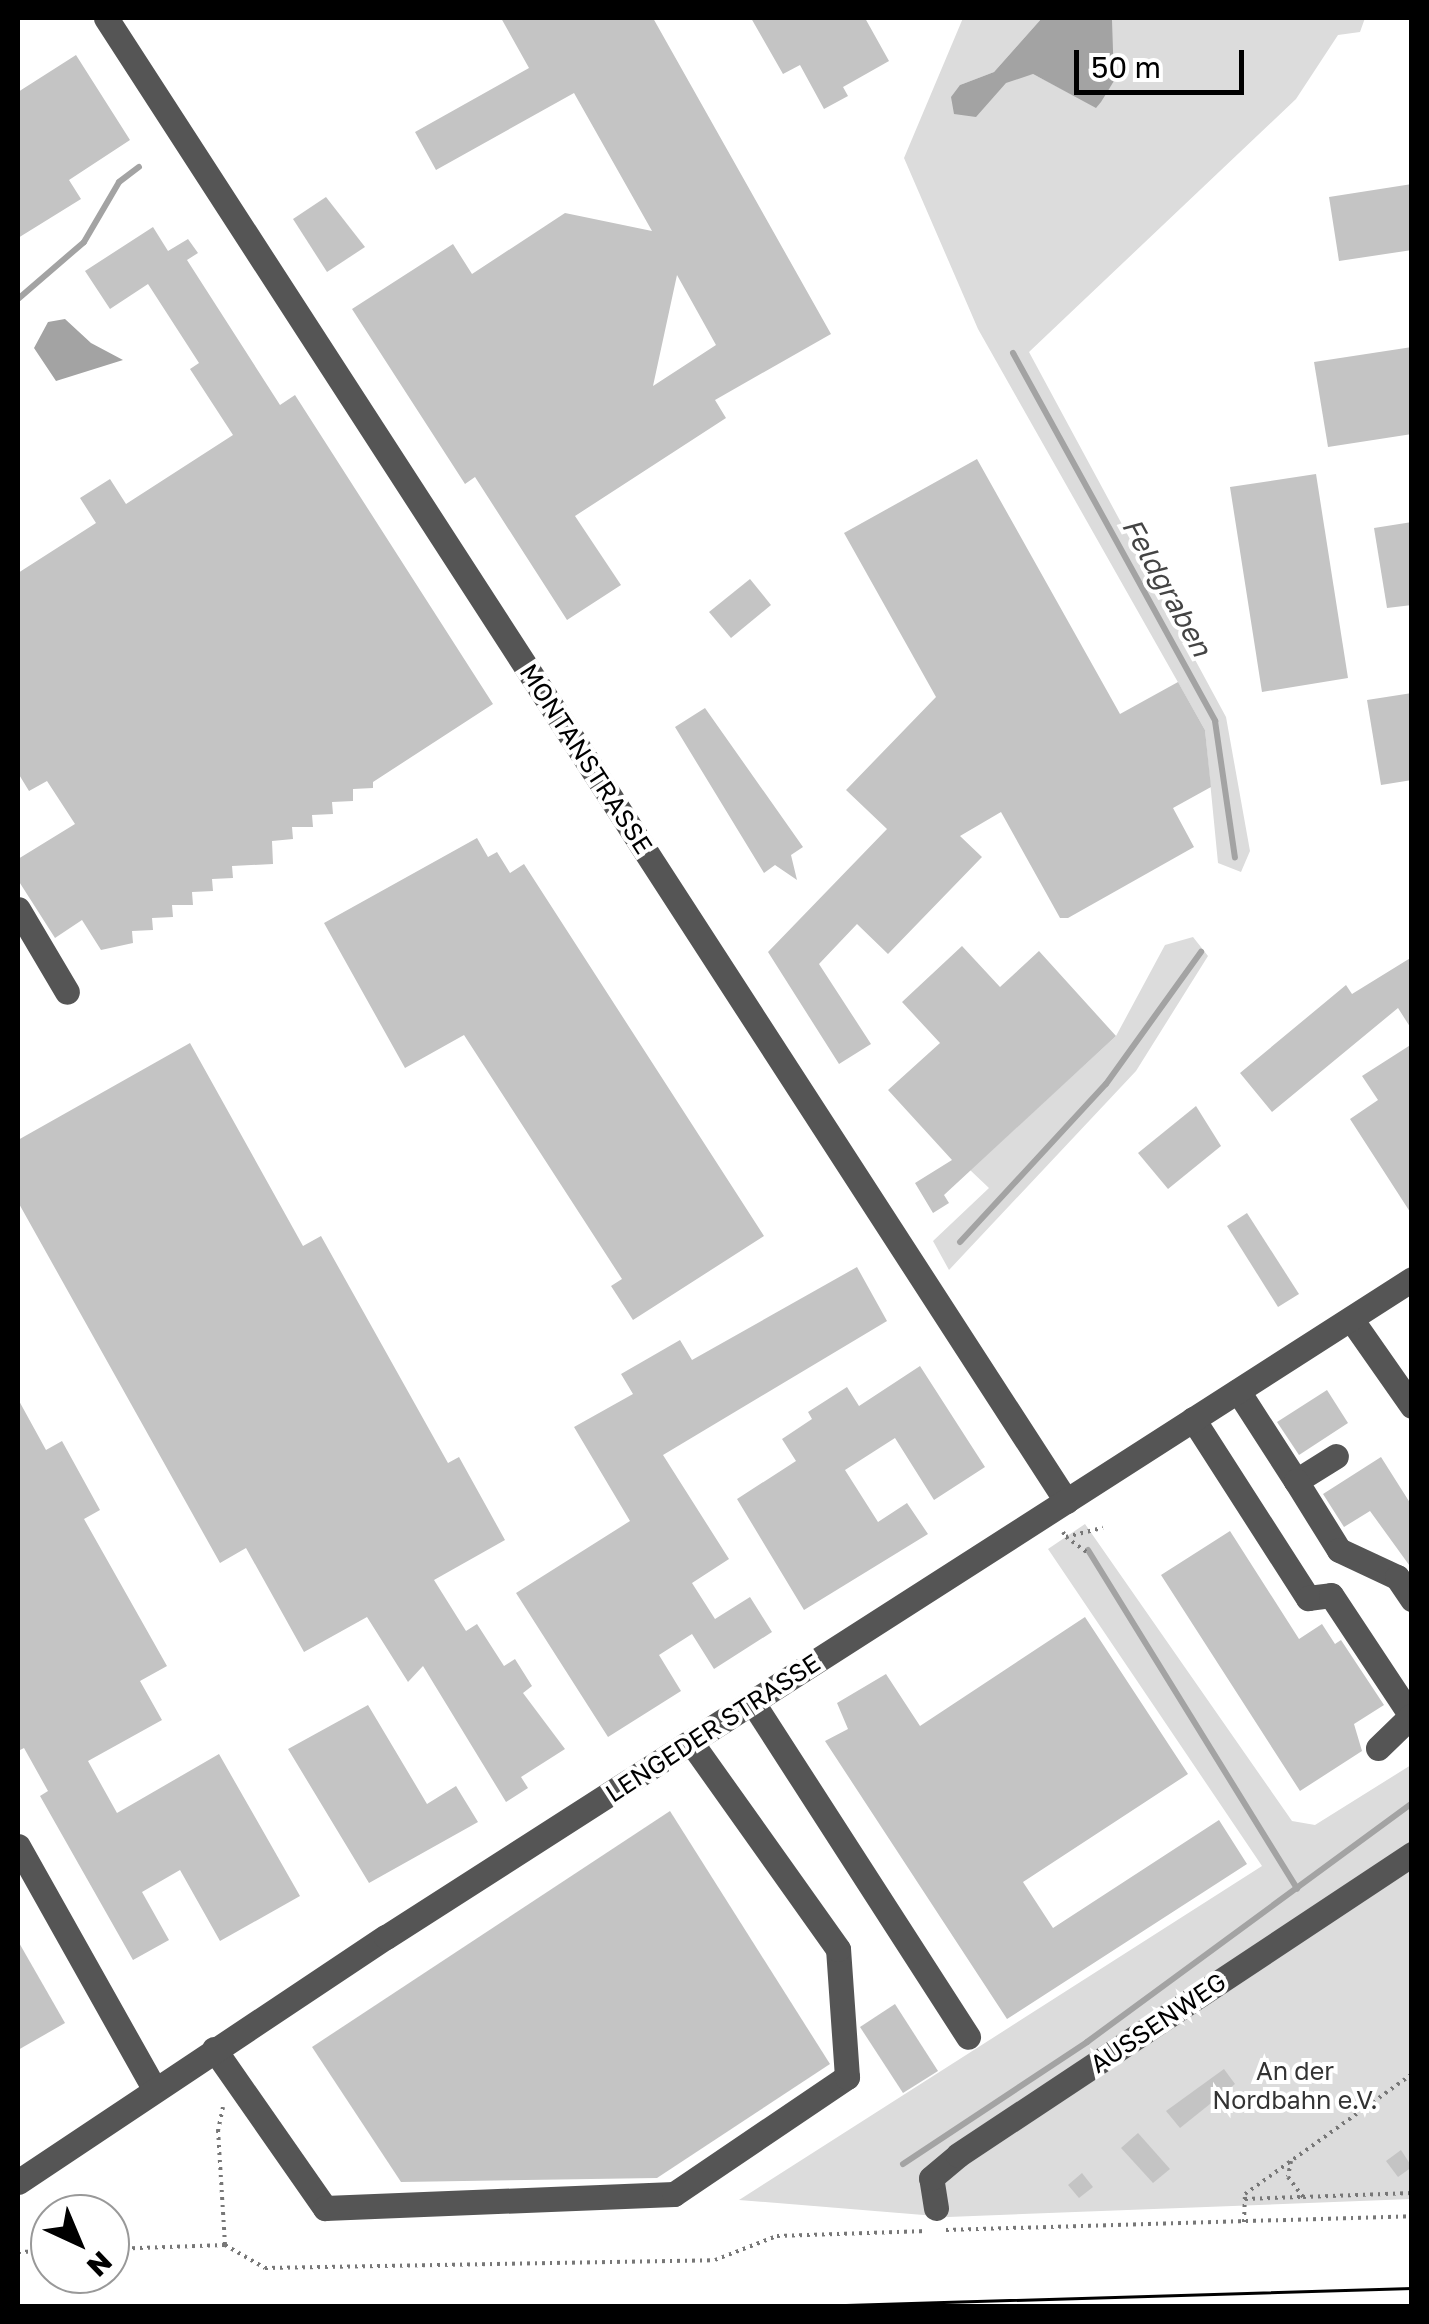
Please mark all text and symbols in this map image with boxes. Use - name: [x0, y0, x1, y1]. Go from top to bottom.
- scale bar: [1079, 30, 1249, 92]
- text: 50 m: [1091, 49, 1161, 85]
- water label: Feldgraben: [1115, 512, 1219, 662]
- street label: MONTANSTRASSE: [513, 658, 659, 860]
- street label: LENGEDER STRASSE: [600, 1648, 826, 1808]
- street label: AUSSENWEG: [1084, 1967, 1232, 2079]
- park label: An der Nordbahn e.V.: [1212, 2057, 1378, 2116]
- north arrow: [30, 2194, 130, 2294]
- text: N: [81, 2245, 119, 2284]

